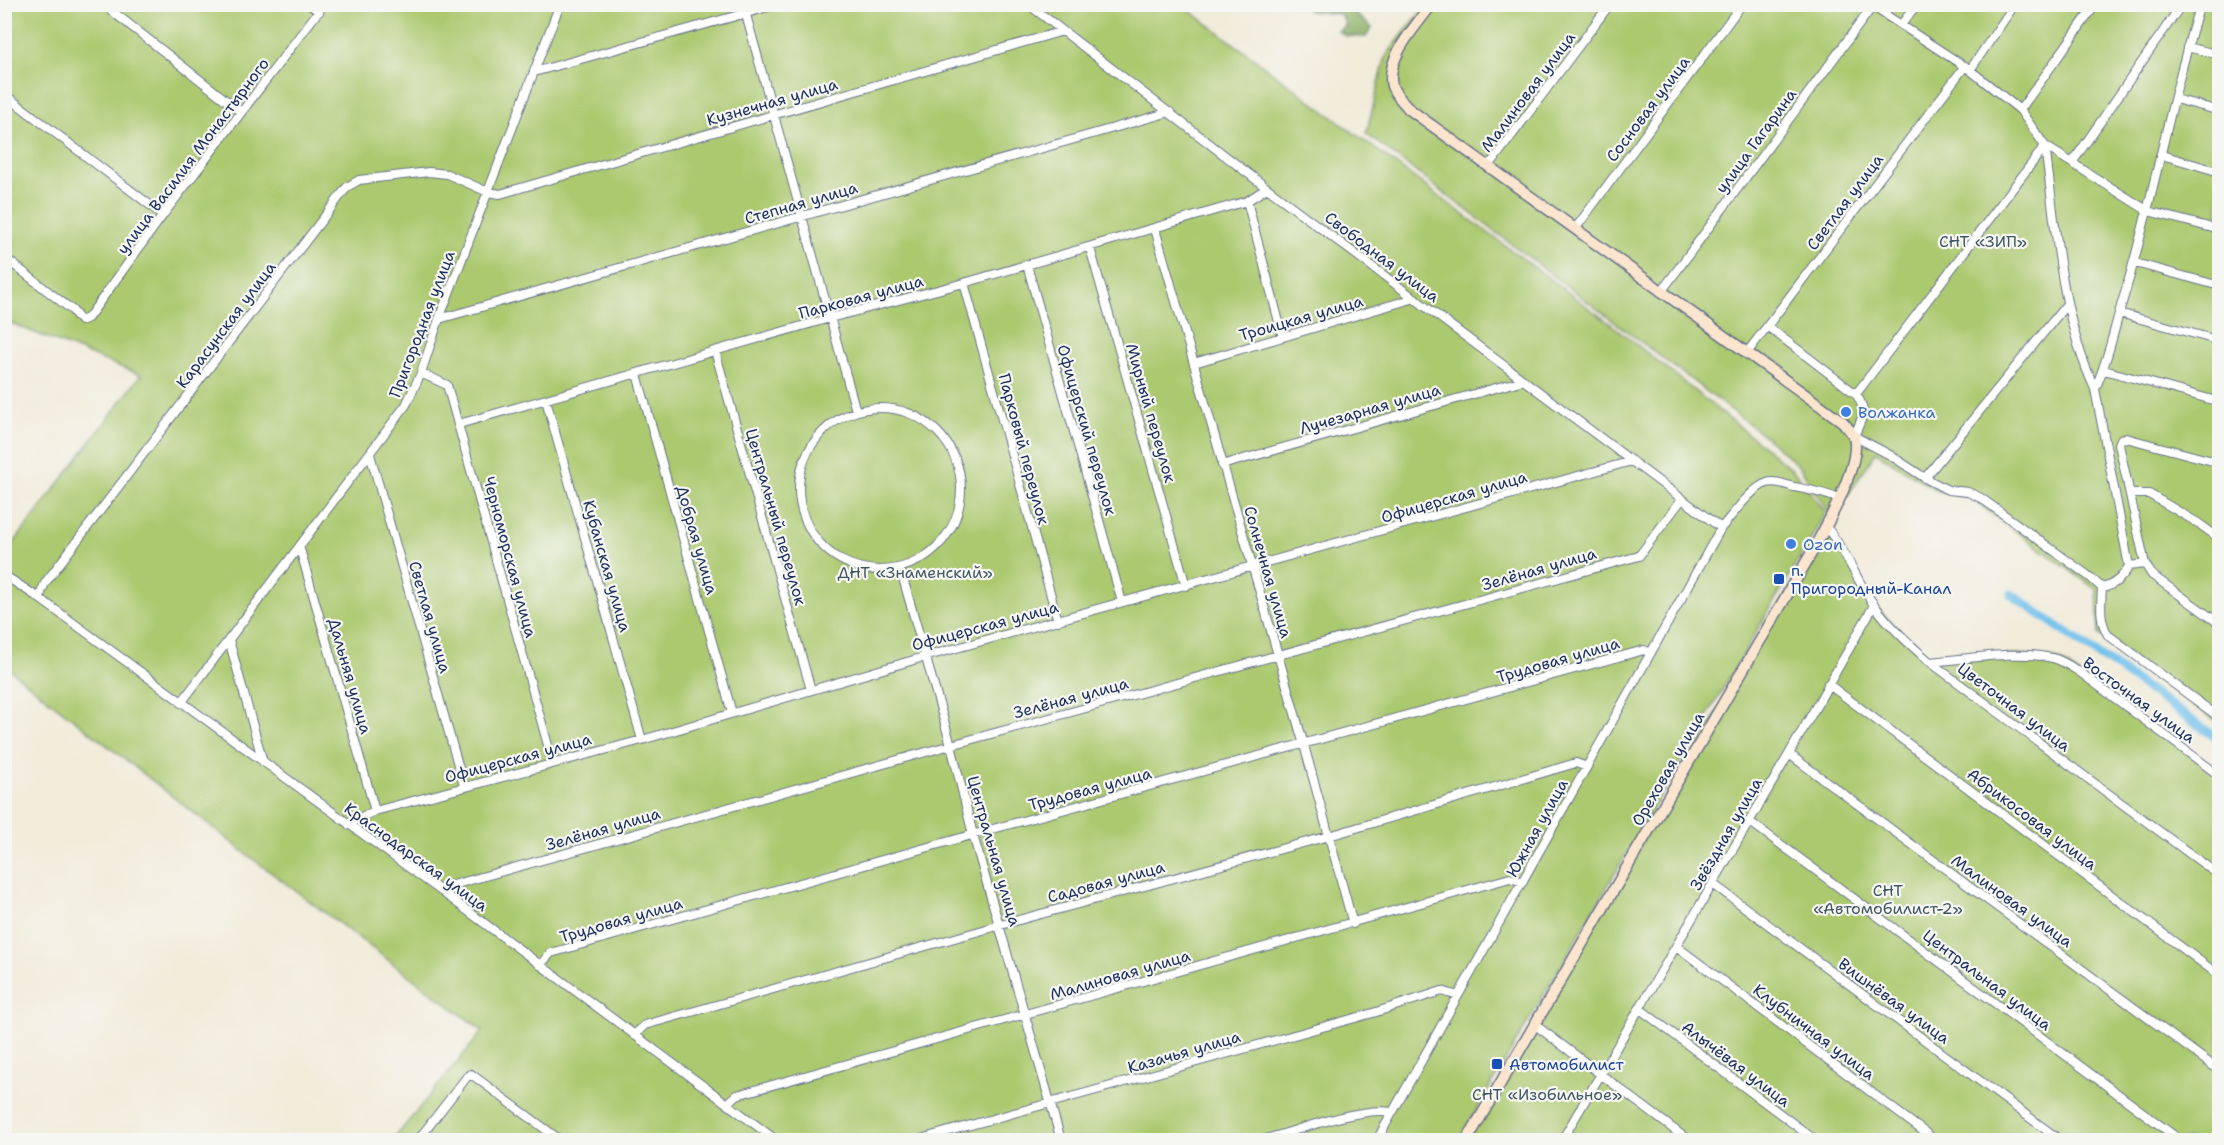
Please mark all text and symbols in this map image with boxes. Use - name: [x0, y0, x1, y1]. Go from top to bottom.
- street label: Малиновая улица: [1476, 28, 1580, 156]
- street label: Сосновая улица: [1601, 52, 1695, 166]
- street label: улица Василия Монастырного: [112, 54, 274, 258]
- street label: Кузнечная улица: [704, 73, 840, 131]
- street label: улица Гагарина: [1711, 84, 1801, 198]
- street label: Светлая улица: [1802, 150, 1888, 254]
- street label: Степная улица: [742, 177, 860, 229]
- street label: Свободная улица: [1320, 207, 1444, 307]
- park label: СНТ «ЗИП»: [1939, 231, 2027, 252]
- street label: Пригородная улица: [384, 247, 460, 401]
- street label: Карасунская улица: [171, 257, 281, 393]
- street label: Парковая улица: [796, 270, 926, 324]
- street label: Троицкая улица: [1237, 290, 1365, 346]
- street label: Мирный переулок: [1121, 341, 1181, 486]
- street label: Офицерский переулок: [1053, 342, 1122, 518]
- street label: Парковый переулок: [994, 371, 1054, 527]
- street label: Лучезарная улица: [1297, 379, 1443, 439]
- place label: Волжанка: [1858, 402, 1935, 423]
- marker: Волжанка: [1839, 405, 1853, 419]
- street label: Центральный переулок: [741, 426, 811, 608]
- street label: Офицерская улица: [1379, 466, 1529, 528]
- street label: Черноморская улица: [478, 474, 542, 640]
- street label: Добрая улица: [671, 483, 723, 597]
- street label: Кубанская улица: [578, 498, 636, 634]
- street label: Солнечная улица: [1239, 504, 1297, 640]
- place label: Ozon: [1803, 534, 1843, 555]
- marker: Ozon: [1784, 537, 1798, 551]
- street label: Зелёная улица: [1479, 543, 1599, 595]
- street label: Светлая улица: [404, 559, 456, 675]
- place label: п. Пригородный-Канал: [1791, 560, 1951, 599]
- park label: ДНТ «Знаменский»: [837, 562, 993, 583]
- marker: п. Пригородный-Канал: [1772, 572, 1786, 586]
- street label: Офицерская улица: [909, 596, 1061, 656]
- street label: Дальняя улица: [323, 616, 377, 736]
- street label: Трудовая улица: [1494, 632, 1622, 688]
- street label: Восточная улица: [2078, 652, 2200, 748]
- street label: Цветочная улица: [1953, 658, 2075, 756]
- street label: Зелёная улица: [1011, 673, 1131, 723]
- street label: Ореховая улица: [1627, 708, 1709, 830]
- street label: Офицерская улица: [442, 728, 594, 788]
- street label: Трудовая улица: [1026, 762, 1154, 816]
- street label: Абрикосовая улица: [1963, 763, 2101, 875]
- street label: Центральная улица: [962, 773, 1026, 929]
- street label: Звёздная улица: [1685, 774, 1767, 894]
- street label: Южная улица: [1501, 775, 1573, 881]
- street label: Краснодарская улица: [340, 798, 492, 916]
- street label: Зелёная улица: [543, 803, 663, 855]
- street label: Малиновая улица: [1947, 850, 2077, 952]
- street label: Садовая улица: [1045, 856, 1167, 908]
- park label: СНТ «Автомобилист-2»: [1813, 880, 1963, 919]
- street label: Трудовая улица: [557, 892, 685, 948]
- street label: Центральная улица: [1919, 925, 2056, 1035]
- street label: Малиновая улица: [1047, 945, 1193, 1005]
- street label: Вишнёвая улица: [1834, 953, 1954, 1049]
- street label: Клубничная улица: [1749, 979, 1879, 1085]
- street label: Алычёвая улица: [1678, 1016, 1794, 1112]
- street label: Казачья улица: [1125, 1026, 1243, 1078]
- place label: Автомобилист: [1509, 1054, 1624, 1075]
- marker: Автомобилист: [1490, 1057, 1504, 1071]
- park label: СНТ «Изобильное»: [1472, 1084, 1622, 1105]

